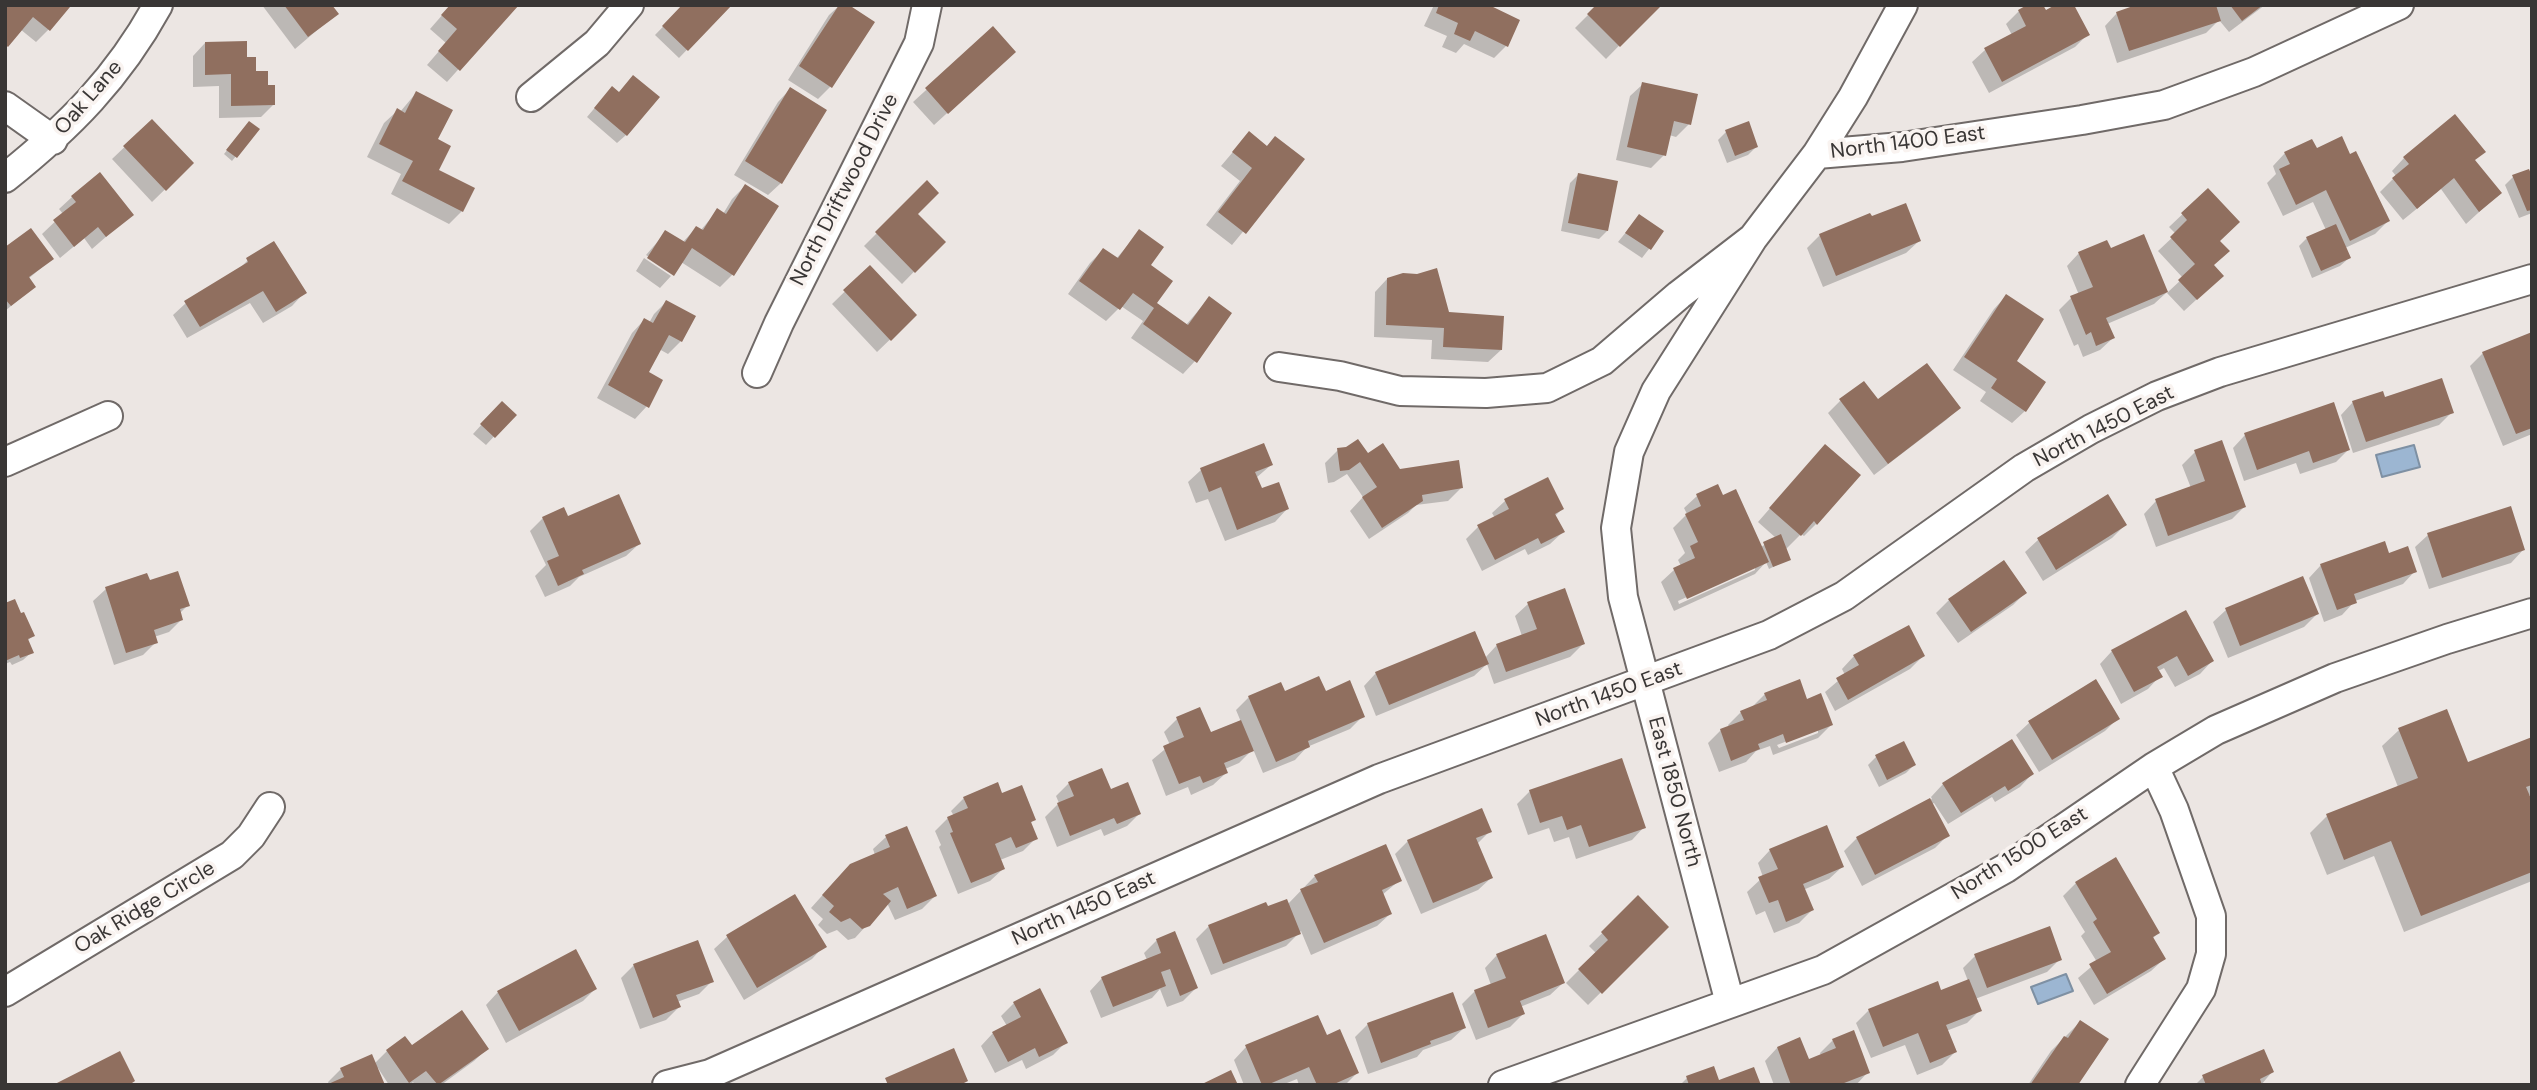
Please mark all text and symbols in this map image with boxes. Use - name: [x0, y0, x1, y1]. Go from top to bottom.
- street label: Oak Lane: [50, 56, 128, 140]
- street label: North Driftwood Drive: [786, 90, 904, 290]
- street label: North 1400 East: [1829, 121, 1987, 165]
- street label: North 1450 East: [2030, 381, 2178, 473]
- street label: North 1450 East: [1532, 657, 1686, 733]
- street label: East 1850 North: [1642, 714, 1706, 870]
- street label: North 1500 East: [1947, 802, 2093, 906]
- street label: Oak Ridge Circle: [70, 856, 220, 960]
- street label: North 1450 East: [1008, 866, 1160, 952]

